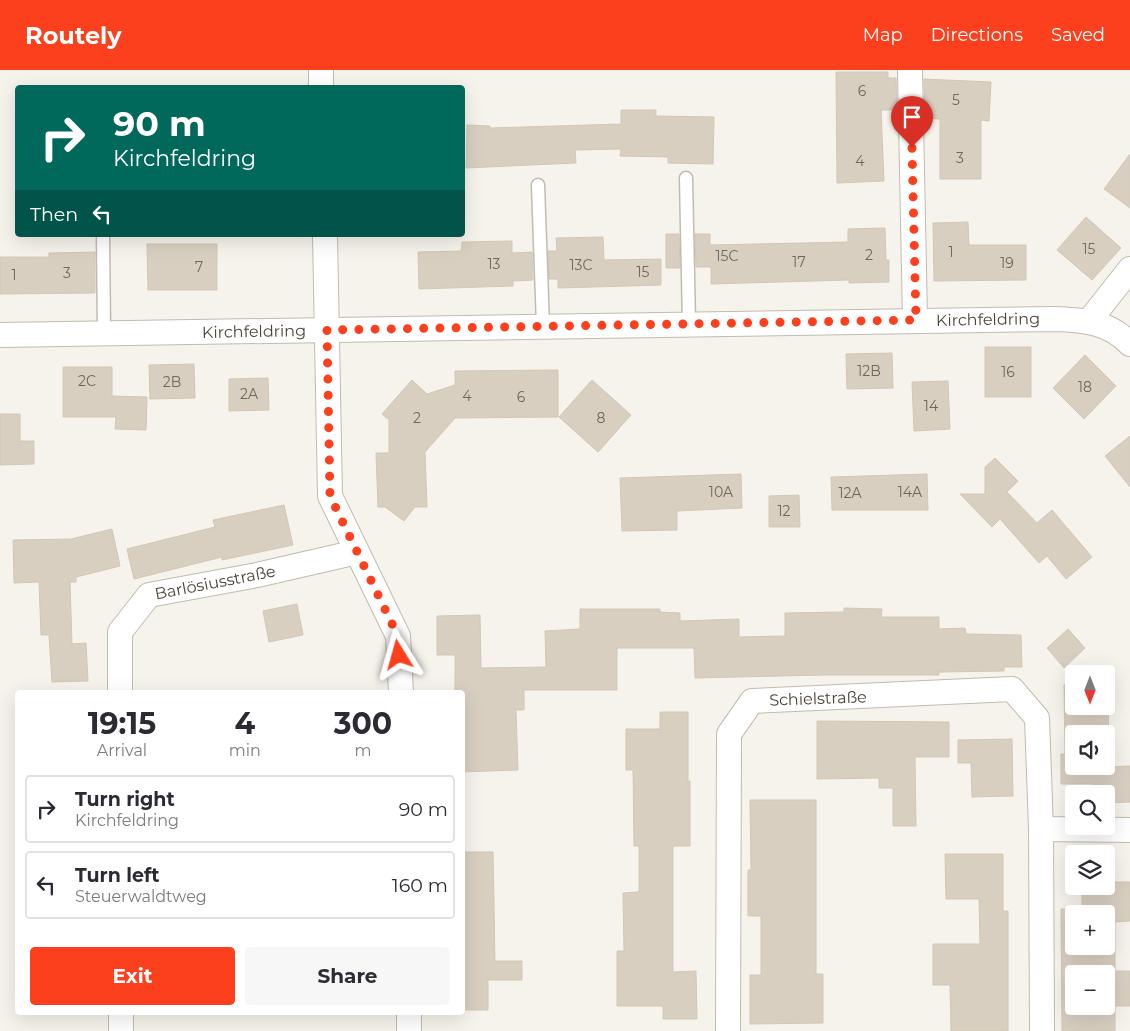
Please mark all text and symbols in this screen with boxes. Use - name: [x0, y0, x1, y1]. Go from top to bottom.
- text: Routely: [25, 21, 122, 50]
- text: Map: [863, 24, 903, 46]
- text: Directions: [931, 24, 1023, 46]
- text: Saved: [1051, 24, 1105, 46]
- house number: 6: [858, 82, 867, 100]
- house number: 5: [952, 91, 960, 109]
- pin: [891, 96, 933, 147]
- text: 90 m: [113, 102, 206, 145]
- icon: arrive: [898, 103, 926, 131]
- icon: right: [30, 105, 95, 170]
- text: Kirchfeldring: [113, 145, 256, 172]
- house number: 3: [956, 149, 964, 167]
- house number: 4: [855, 152, 865, 170]
- icon: left: [88, 200, 116, 228]
- text: Then: [30, 203, 78, 226]
- house number: 15: [1083, 240, 1096, 258]
- house number: 1: [948, 243, 954, 261]
- house number: 2: [865, 246, 873, 264]
- house number: 15C: [716, 247, 739, 265]
- house number: 17: [792, 253, 806, 271]
- house number: 19: [1000, 254, 1014, 272]
- house number: 13: [488, 255, 501, 273]
- house number: 13C: [570, 256, 593, 274]
- house number: 7: [195, 258, 203, 276]
- house number: 15: [637, 263, 650, 281]
- house number: 3: [63, 264, 71, 282]
- house number: 1: [11, 266, 17, 284]
- street label: Kirchfeldring: [936, 309, 1040, 330]
- street label: Kirchfeldring: [202, 321, 306, 342]
- house number: 12B: [857, 362, 881, 380]
- house number: 16: [1001, 363, 1015, 381]
- house number: 2C: [78, 372, 96, 390]
- house number: 2B: [163, 373, 181, 391]
- house number: 18: [1078, 378, 1092, 396]
- house number: 2A: [240, 385, 259, 403]
- house number: 4: [462, 387, 472, 405]
- house number: 6: [517, 388, 526, 406]
- house number: 14: [924, 397, 939, 415]
- house number: 2: [413, 409, 421, 427]
- house number: 8: [597, 409, 606, 427]
- house number: 10A: [709, 483, 734, 501]
- house number: 14A: [898, 483, 923, 501]
- house number: 12A: [838, 484, 862, 502]
- house number: 12: [777, 502, 791, 520]
- street label: Barlösiusstraße: [153, 561, 277, 604]
- position arrow: [372, 628, 424, 680]
- north arrow: [1065, 665, 1115, 715]
- map controls: [1065, 665, 1115, 1015]
- street label: Schielstraße: [769, 687, 867, 710]
- text: 19:15: [88, 705, 156, 742]
- text: 4: [235, 705, 255, 742]
- text: 300: [334, 705, 392, 742]
- button: sound: [1065, 725, 1115, 775]
- text: Arrival: [97, 741, 147, 760]
- text: min: [229, 741, 261, 760]
- text: m: [354, 741, 371, 760]
- button: search: [1065, 785, 1115, 835]
- text: Turn right: [75, 788, 175, 811]
- icon: right: [32, 795, 60, 823]
- text: 90 m: [399, 798, 448, 821]
- text: Kirchfeldring: [75, 811, 179, 830]
- button: layers: [1065, 845, 1115, 895]
- text: Turn left: [75, 864, 160, 887]
- icon: left: [32, 871, 60, 899]
- text: 160 m: [392, 874, 448, 897]
- text: Steuerwaldtweg: [75, 887, 207, 906]
- button: +: [1065, 905, 1115, 955]
- button: Exit: [30, 947, 235, 1005]
- button: Share: [245, 947, 450, 1005]
- button: −: [1065, 965, 1115, 1015]

